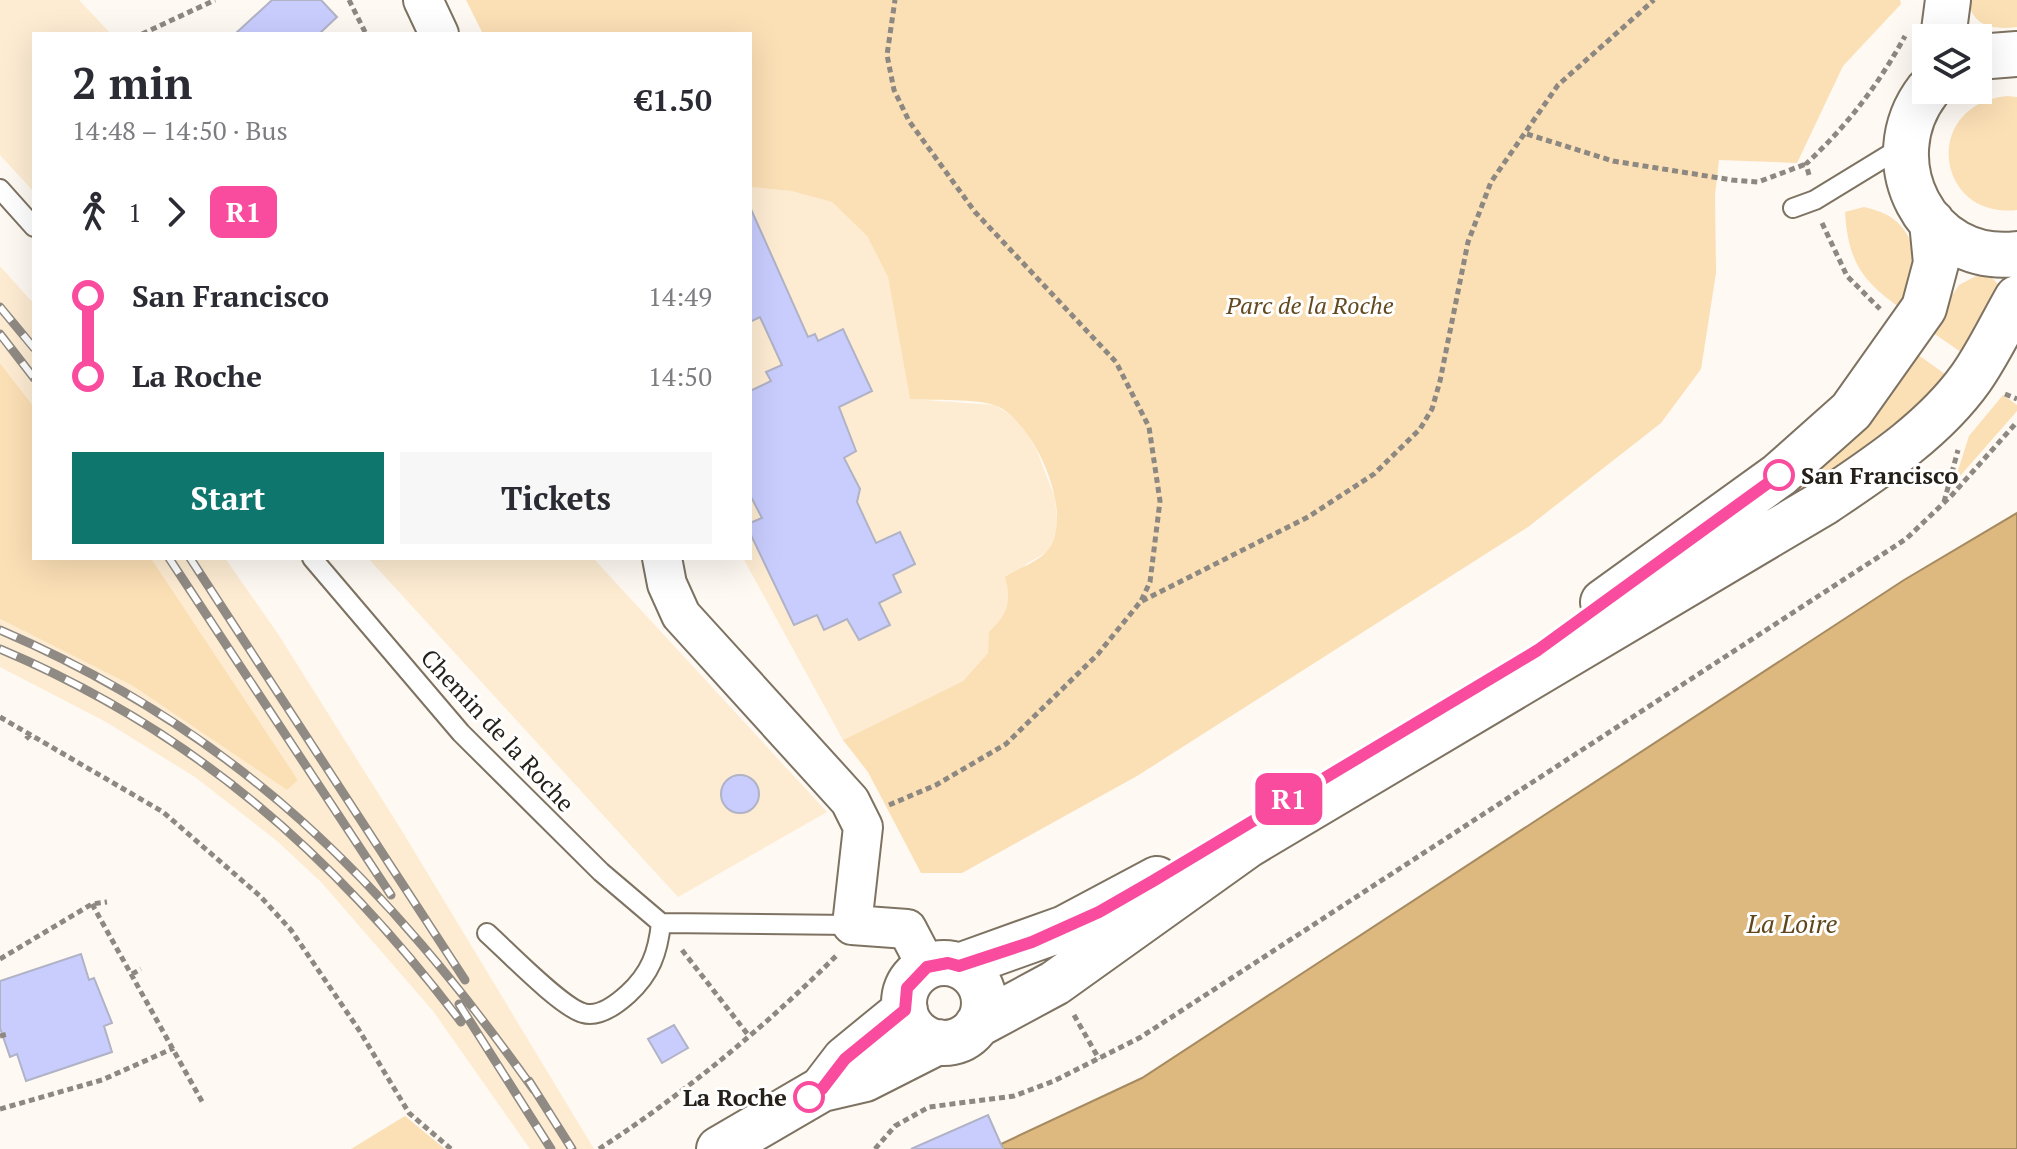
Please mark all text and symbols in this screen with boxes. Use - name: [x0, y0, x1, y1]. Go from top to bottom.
- map controls: [1912, 24, 1992, 104]
- button: layers: [1912, 24, 1992, 104]
- text: 2 min: [72, 53, 192, 112]
- text: €1.50: [635, 80, 712, 120]
- text: 14:48 – 14:50 · Bus: [72, 113, 288, 147]
- icon: walk: [72, 190, 116, 234]
- icon: forward: [154, 190, 198, 234]
- text: R1: [226, 193, 261, 230]
- text: 1: [128, 195, 142, 229]
- text: San Francisco: [132, 276, 329, 316]
- text: 14:49: [648, 279, 712, 313]
- park label: Parc de la Roche: [1225, 289, 1394, 321]
- text: La Roche: [132, 356, 262, 396]
- text: 14:50: [648, 359, 712, 393]
- button: Start: [72, 452, 384, 544]
- button: Tickets: [400, 452, 712, 544]
- place label: San Francisco: [1801, 459, 1959, 491]
- marker: San Francisco: [1764, 460, 1794, 490]
- street label: Chemin de la Roche: [414, 642, 582, 818]
- line badge: R1: [1253, 773, 1325, 825]
- text: R1: [1271, 780, 1307, 817]
- water label: La Loire: [1746, 906, 1837, 940]
- place label: La Roche: [683, 1081, 787, 1113]
- marker: La Roche: [794, 1082, 824, 1112]

